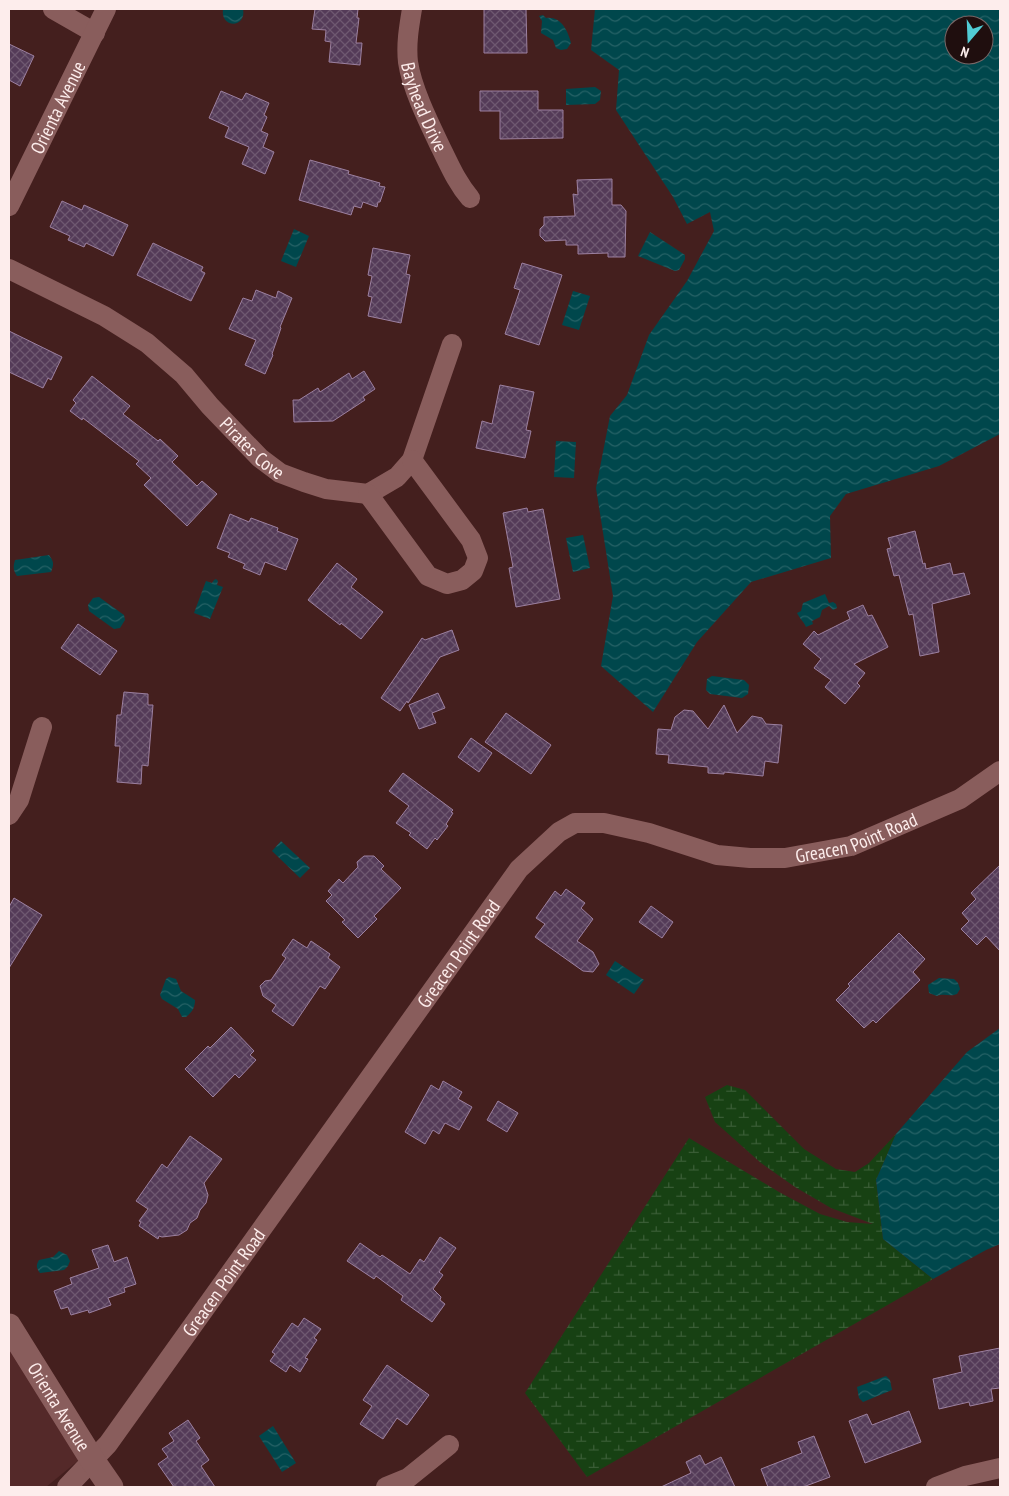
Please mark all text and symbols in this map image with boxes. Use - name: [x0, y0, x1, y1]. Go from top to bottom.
- north arrow: [944, 15, 994, 65]
- text: N: [958, 43, 971, 62]
- street label: Orienta Avenue: [25, 57, 91, 158]
- street label: Bayhead Drive: [396, 60, 453, 156]
- street label: Pirates Cove: [215, 412, 290, 484]
- street label: Greacen Point Road: [793, 807, 921, 868]
- street label: Greacen Point Road: [412, 895, 505, 1012]
- street label: Greacen Point Road: [177, 1224, 270, 1341]
- street label: Orienta Avenue: [22, 1358, 96, 1456]

